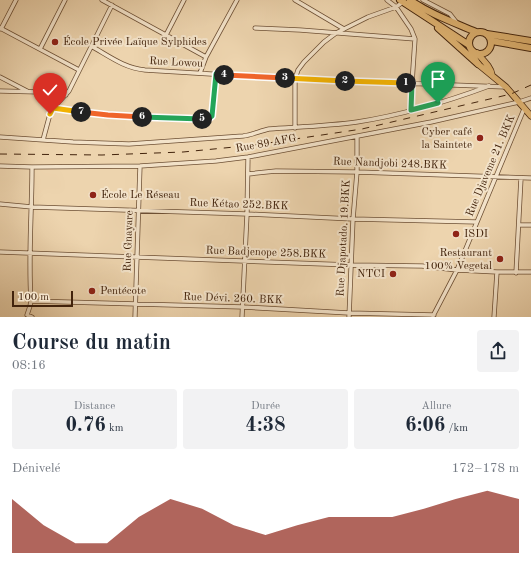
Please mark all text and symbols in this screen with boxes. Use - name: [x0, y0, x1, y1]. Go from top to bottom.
- place label: École Privée Laïque Sylphides: [63, 35, 207, 48]
- marker: École Privée Laïque Sylphides: [50, 37, 60, 47]
- street label: Rue Lowou: [149, 56, 203, 70]
- pin: [421, 62, 455, 103]
- pin: 4: [214, 65, 234, 85]
- pin: 3: [275, 68, 295, 88]
- icon: arrive: [427, 68, 449, 90]
- text: 4: [221, 69, 227, 80]
- pin: 2: [335, 71, 355, 91]
- text: 3: [282, 72, 288, 83]
- pin: [33, 73, 67, 114]
- pin: 1: [396, 73, 416, 93]
- text: 2: [342, 75, 348, 86]
- text: 1: [403, 77, 409, 88]
- icon: check: [39, 79, 61, 101]
- pin: 7: [71, 102, 91, 122]
- text: 7: [78, 106, 84, 117]
- pin: 6: [132, 107, 152, 127]
- pin: 5: [192, 109, 212, 129]
- text: 6: [139, 111, 145, 122]
- text: 5: [199, 113, 205, 124]
- street label: Rue Djaveme 21. BKK: [465, 113, 517, 219]
- place label: Cyber café la Saintete: [422, 127, 472, 151]
- street label: Rue 89 AFG: [235, 133, 297, 155]
- marker: Cyber café la Saintete: [475, 133, 485, 143]
- street label: Rue Nandjobi 248.BKK: [333, 157, 447, 171]
- street label: Rue Djapotado. 19.BKK: [335, 179, 353, 297]
- place label: École Le Réseau: [101, 188, 180, 201]
- marker: École Le Réseau: [88, 190, 98, 200]
- street label: Rue Kétao 252.BKK: [189, 198, 289, 212]
- street label: Rue Gnayare: [122, 210, 136, 272]
- marker: ISDI: [451, 229, 461, 239]
- place label: ISDI: [464, 229, 488, 240]
- street label: Rue Badjenope 258.BKK: [205, 245, 327, 261]
- place label: Restaurant 100% Vegetal: [425, 248, 492, 272]
- marker: Restaurant 100% Vegetal: [495, 254, 505, 264]
- place label: NTCI: [357, 269, 385, 280]
- marker: NTCI: [388, 269, 398, 279]
- marker: Pentécote: [87, 286, 97, 296]
- place label: Pentécote: [100, 286, 146, 297]
- scale bar: [12, 289, 73, 308]
- text: 100 m: [18, 292, 49, 303]
- street label: Rue Dévi. 260. BKK: [183, 292, 283, 306]
- button: share: [477, 330, 519, 372]
- text: Course du matin: [12, 332, 171, 354]
- text: 08:16: [12, 359, 46, 372]
- text: Distance: [74, 401, 115, 412]
- text: Durée: [251, 401, 280, 412]
- text: Allure: [422, 401, 451, 412]
- text: 0.76: [66, 416, 106, 436]
- text: 4:38: [245, 416, 286, 436]
- text: 6:06: [405, 416, 445, 436]
- text: km: [106, 423, 123, 434]
- text: /km: [445, 423, 468, 434]
- text: Dénivelé: [12, 462, 60, 475]
- text: 172–178 m: [452, 462, 519, 475]

